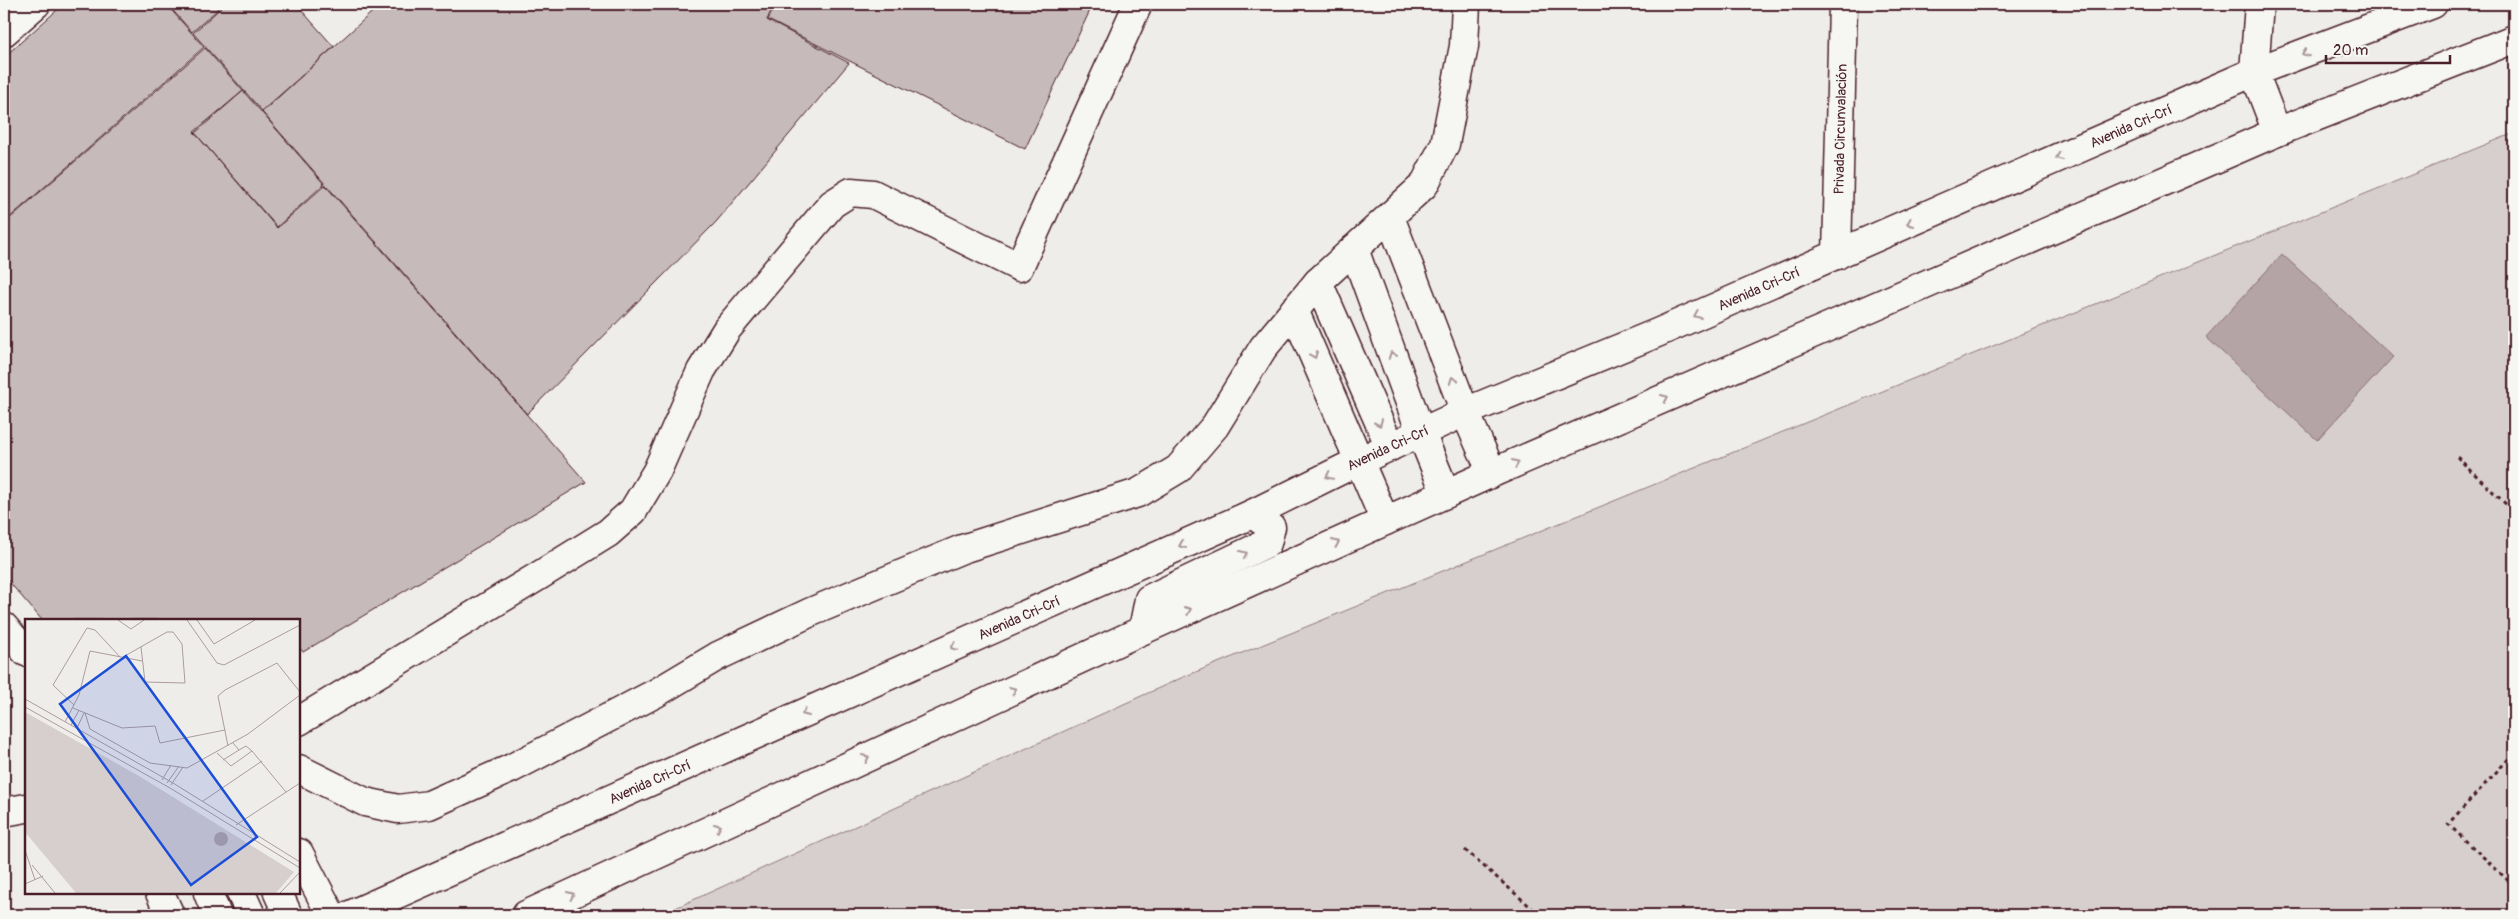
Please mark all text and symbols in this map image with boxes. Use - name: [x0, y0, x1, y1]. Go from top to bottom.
- scale bar: [2326, 32, 2449, 64]
- text: 20 m: [2333, 41, 2368, 60]
- one-way arrow: [2302, 47, 2310, 57]
- street label: Privada Circunvalación: [1830, 63, 1851, 195]
- street label: Avenida Cri-Crí: [2087, 101, 2175, 152]
- one-way arrow: [2055, 151, 2064, 162]
- one-way arrow: [1906, 216, 1915, 227]
- street label: Avenida Cri-Crí: [1715, 264, 1803, 314]
- one-way arrow: [1693, 309, 1702, 320]
- one-way arrow: [1307, 350, 1318, 359]
- one-way arrow: [1388, 351, 1398, 360]
- one-way arrow: [1449, 376, 1459, 385]
- one-way arrow: [1660, 394, 1669, 404]
- one-way arrow: [1373, 418, 1384, 427]
- street label: Avenida Cri-Crí: [1344, 422, 1431, 475]
- one-way arrow: [1511, 458, 1520, 469]
- one-way arrow: [1325, 470, 1334, 480]
- one-way arrow: [1178, 539, 1187, 549]
- one-way arrow: [1331, 539, 1340, 549]
- one-way arrow: [1239, 550, 1248, 561]
- street label: Avenida Cri-Crí: [976, 592, 1063, 644]
- one-way arrow: [1183, 605, 1192, 616]
- inset map: [25, 619, 300, 894]
- one-way arrow: [950, 640, 959, 651]
- one-way arrow: [1008, 686, 1017, 696]
- one-way arrow: [801, 706, 810, 717]
- one-way arrow: [861, 754, 870, 765]
- street label: Avenida Cri-Crí: [606, 757, 694, 808]
- one-way arrow: [713, 822, 722, 833]
- one-way arrow: [566, 890, 575, 901]

